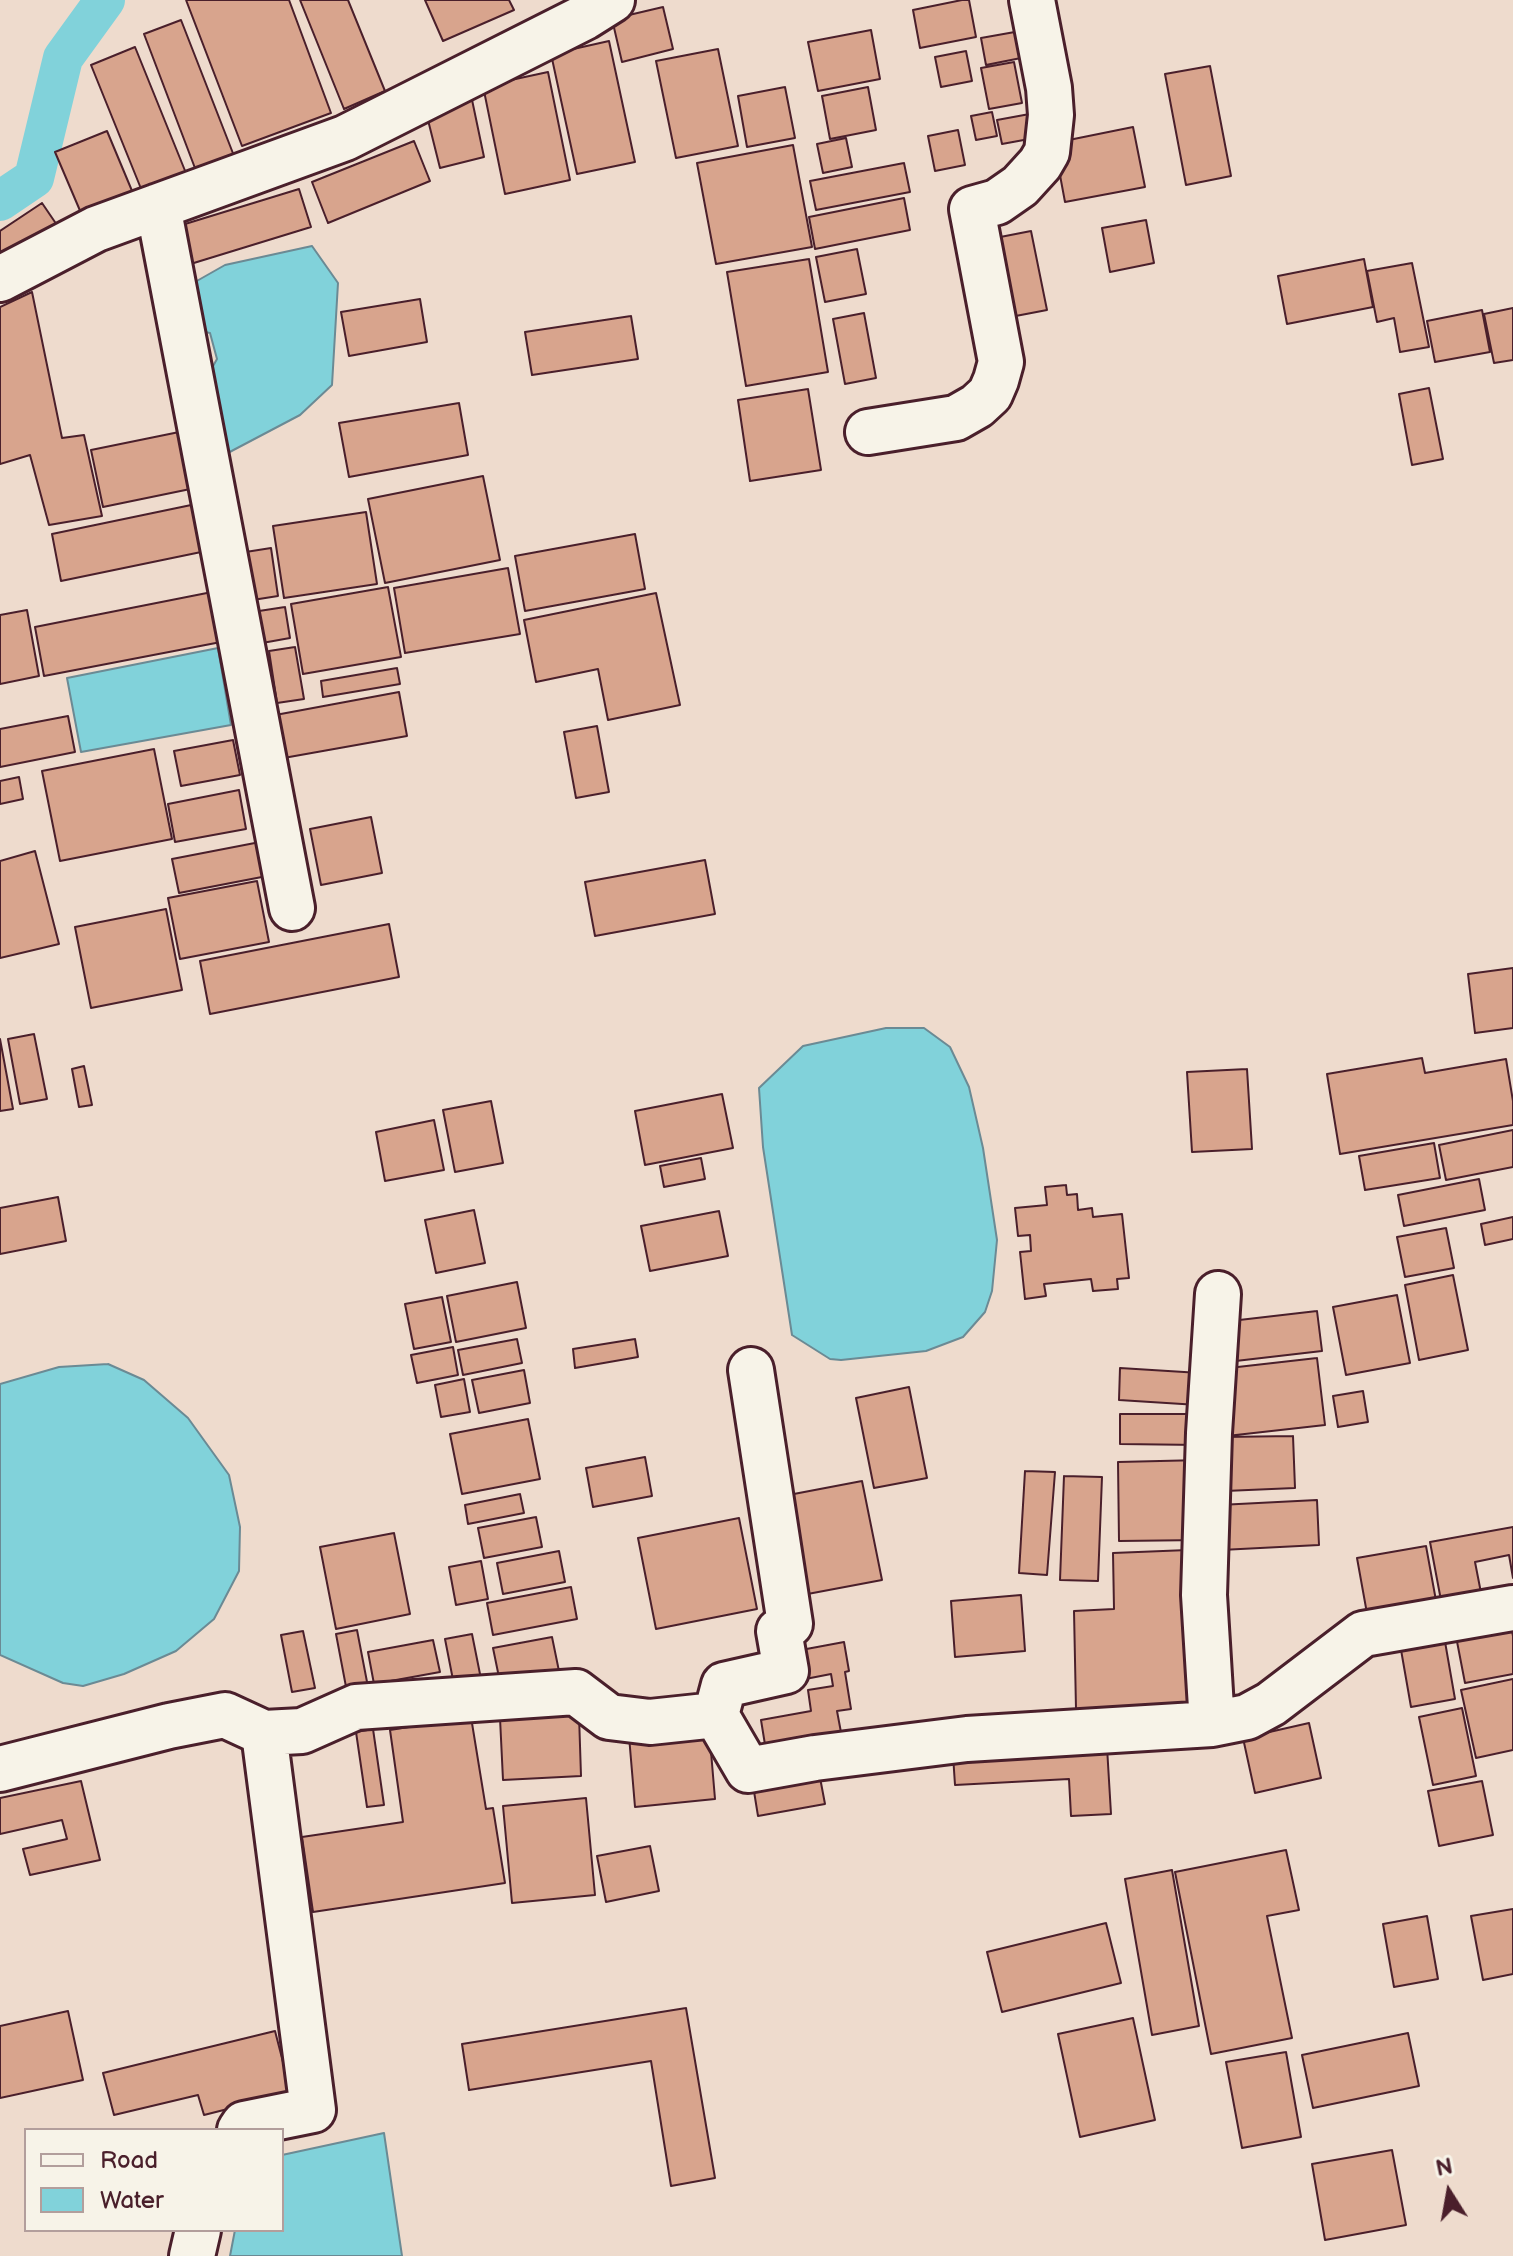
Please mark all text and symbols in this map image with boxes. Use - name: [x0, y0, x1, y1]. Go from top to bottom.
- legend: [24, 2128, 284, 2232]
- text: Road: [100, 2146, 158, 2175]
- north arrow: [1409, 2152, 1489, 2232]
- text: N: [1434, 2153, 1455, 2183]
- text: Water: [100, 2186, 164, 2215]

